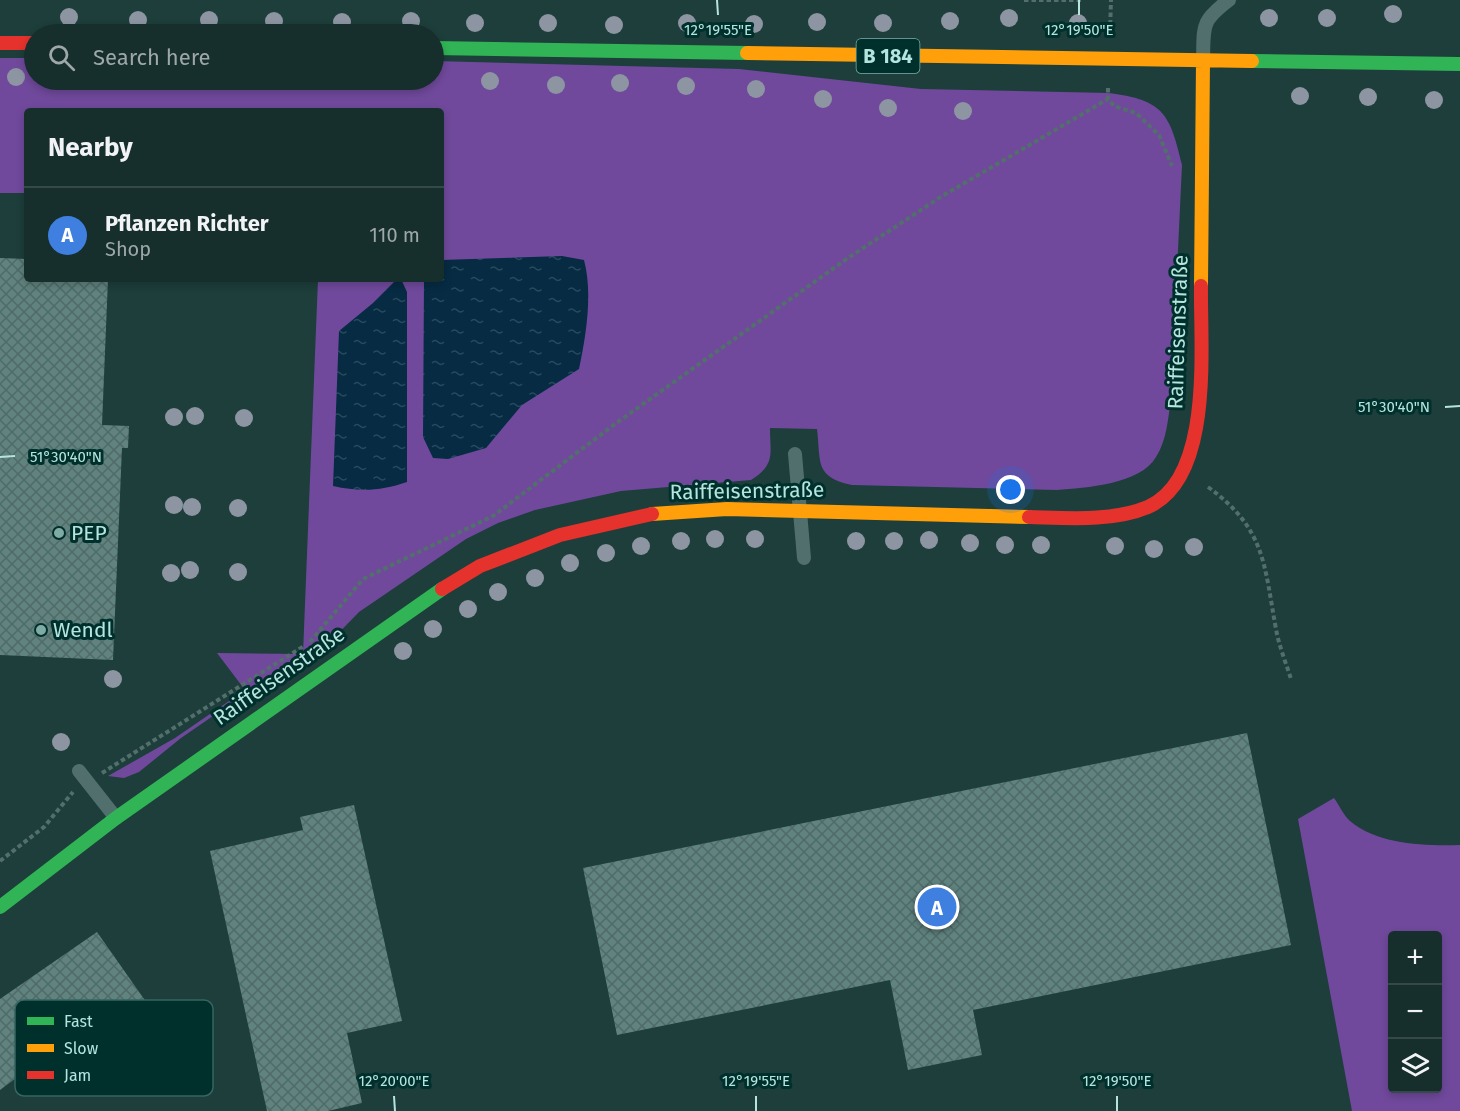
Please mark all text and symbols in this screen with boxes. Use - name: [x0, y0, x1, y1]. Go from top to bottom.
- text: 12°19'55"E: [684, 21, 752, 39]
- text: 12°19'50"E: [1044, 21, 1114, 39]
- search box: [24, 24, 444, 90]
- road number: B 184: [856, 39, 920, 73]
- icon: search: [45, 41, 78, 74]
- text: Search here: [93, 44, 211, 71]
- text: Nearby: [48, 132, 133, 163]
- text: Pflanzen Richter: [105, 210, 269, 237]
- text: A: [62, 223, 73, 247]
- text: 110 m: [369, 223, 420, 247]
- text: Shop: [105, 237, 151, 261]
- street label: Raiffeisenstraße: [1162, 254, 1194, 410]
- text: 51°30'40"N: [1358, 398, 1430, 416]
- text: 51°30'40"N: [30, 448, 102, 466]
- your location: [996, 475, 1025, 504]
- street label: Raiffeisenstraße: [669, 477, 825, 505]
- place label: PEP: [71, 520, 107, 546]
- marker: PEP: [52, 526, 66, 540]
- place label: Wendl: [53, 617, 113, 643]
- street label: Raiffeisenstraße: [208, 621, 350, 731]
- marker: Wendl: [34, 623, 48, 637]
- pin: A: [918, 884, 956, 930]
- map controls: [1388, 931, 1442, 1093]
- button: +: [1388, 931, 1442, 985]
- button: −: [1388, 985, 1442, 1039]
- legend: [15, 1000, 213, 1096]
- text: Fast: [64, 1012, 93, 1031]
- text: Slow: [64, 1039, 99, 1058]
- button: layers: [1388, 1039, 1442, 1093]
- text: Jam: [64, 1066, 91, 1085]
- text: 12°20'00"E: [358, 1072, 430, 1090]
- text: 12°19'55"E: [722, 1072, 790, 1090]
- text: 12°19'50"E: [1082, 1072, 1152, 1090]

